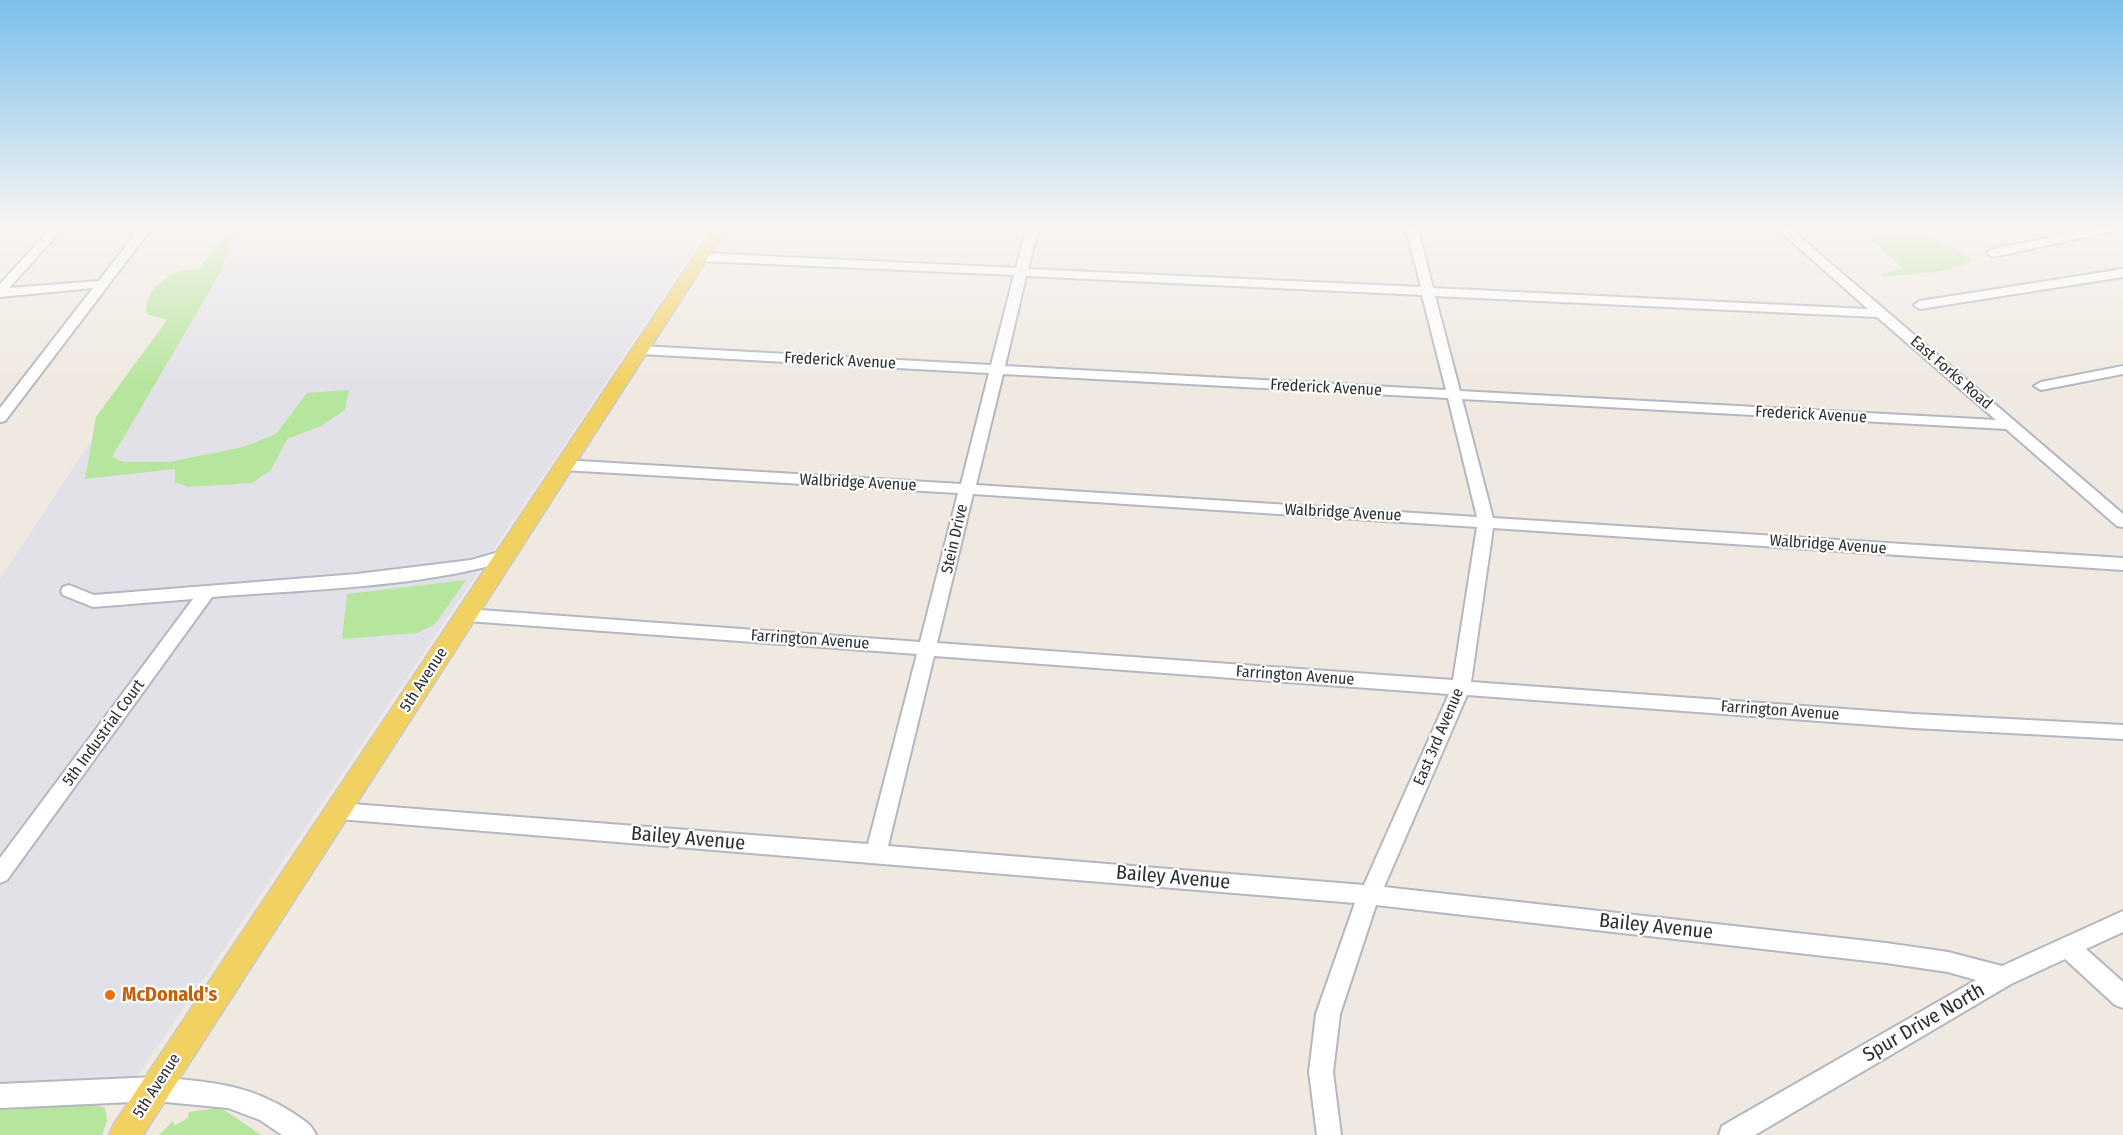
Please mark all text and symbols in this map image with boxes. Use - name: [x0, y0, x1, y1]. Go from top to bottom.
- street label: East Forks Road: [1906, 332, 1996, 414]
- street label: Frederick Avenue: [784, 348, 896, 374]
- street label: Frederick Avenue: [1270, 375, 1382, 401]
- street label: Frederick Avenue: [1755, 402, 1867, 428]
- street label: Walbridge Avenue: [799, 470, 917, 496]
- street label: Walbridge Avenue: [1284, 500, 1402, 526]
- street label: Stein Drive: [938, 502, 972, 576]
- street label: Walbridge Avenue: [1769, 531, 1887, 559]
- street label: Farrington Avenue: [750, 626, 870, 654]
- street label: 5th Avenue: [396, 644, 452, 716]
- street label: Farrington Avenue: [1235, 662, 1355, 690]
- street label: 5th Industrial Court: [59, 676, 149, 790]
- street label: East 3rd Avenue: [1410, 686, 1468, 788]
- street label: Farrington Avenue: [1720, 697, 1840, 725]
- street label: Bailey Avenue: [630, 822, 746, 856]
- street label: Bailey Avenue: [1115, 861, 1231, 895]
- street label: Bailey Avenue: [1598, 909, 1714, 945]
- street label: Spur Drive North: [1859, 978, 1989, 1068]
- place label: McDonald's: [122, 983, 217, 1007]
- marker: McDonald's: [103, 988, 117, 1002]
- street label: 5th Avenue: [129, 1050, 185, 1122]

